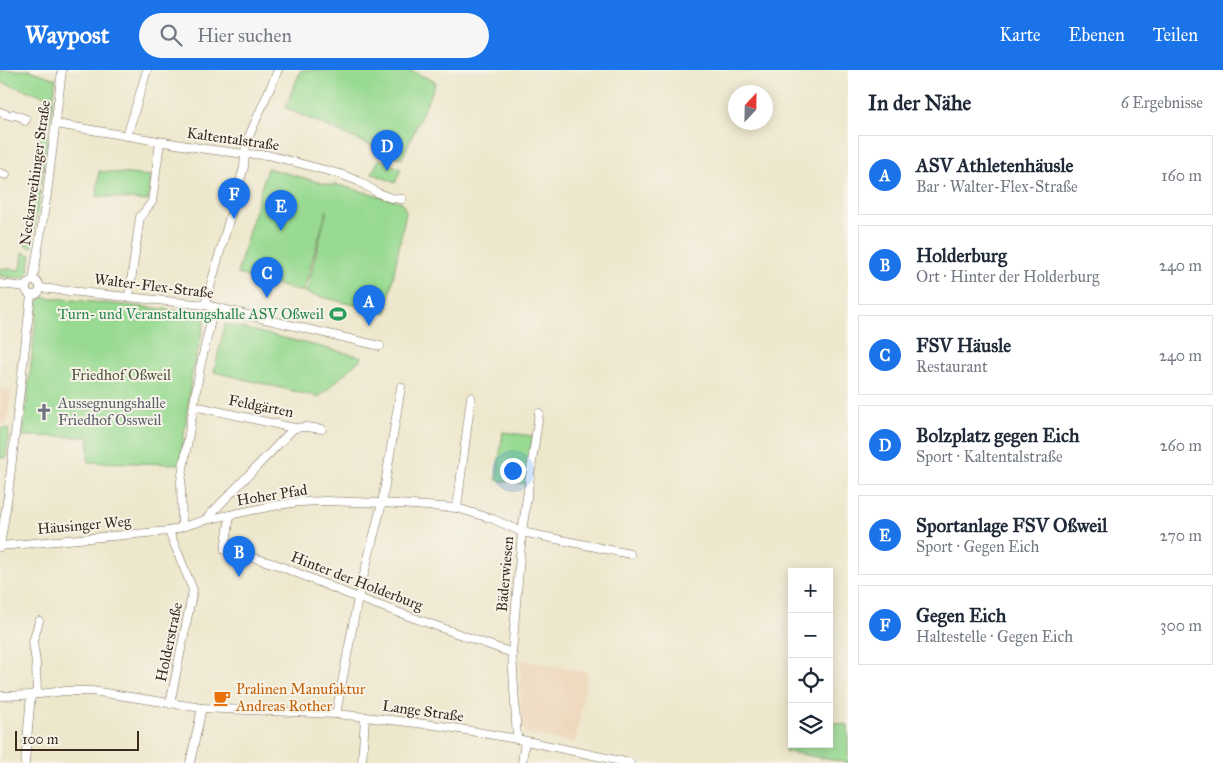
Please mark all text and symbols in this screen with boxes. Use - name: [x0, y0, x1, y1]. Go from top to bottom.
- search box: [139, 13, 489, 58]
- text: Waypost: [25, 20, 109, 50]
- icon: search: [157, 21, 185, 49]
- text: Hier suchen: [197, 24, 292, 47]
- text: Karte: [1000, 24, 1041, 46]
- text: Ebenen: [1069, 24, 1125, 46]
- text: Teilen: [1153, 24, 1198, 46]
- north arrow: [728, 85, 773, 130]
- text: In der Nähe: [868, 90, 971, 116]
- text: 6 Ergebnisse: [1121, 93, 1203, 112]
- street label: Neckarweihinger Straße: [16, 99, 54, 247]
- street label: Kaltentalstraße: [186, 124, 280, 154]
- pin: D: [371, 130, 403, 171]
- text: ASV Athletenhäusle: [916, 154, 1073, 177]
- text: A: [880, 166, 890, 185]
- text: 160 m: [1161, 166, 1202, 185]
- text: Bar · Walter-Flex-Straße: [916, 177, 1078, 196]
- pin: F: [218, 178, 250, 219]
- pin: E: [265, 190, 297, 231]
- text: Holderburg: [916, 244, 1007, 267]
- text: B: [880, 256, 890, 275]
- text: 240 m: [1159, 256, 1202, 275]
- pin: C: [251, 257, 283, 298]
- text: Ort · Hinter der Holderburg: [916, 267, 1099, 286]
- street label: Walter-Flex-Straße: [93, 270, 215, 302]
- pin: A: [353, 285, 385, 326]
- sports icon: Turn- und Veranstaltungshalle ASV Oßweil: [328, 304, 348, 324]
- place label: Turn- und Veranstaltungshalle ASV Oßweil: [58, 305, 325, 323]
- text: FSV Häusle: [916, 334, 1011, 357]
- text: C: [880, 346, 890, 365]
- text: 240 m: [1159, 346, 1202, 365]
- text: Restaurant: [916, 357, 988, 376]
- park label: Friedhof Oßweil: [71, 366, 172, 384]
- street label: Feldgärten: [227, 391, 295, 421]
- place label: Aussegnungshalle Friedhof Ossweil: [57, 394, 166, 429]
- church icon: Aussegnungshalle Friedhof Ossweil: [34, 402, 54, 422]
- text: Bolzplatz gegen Eich: [916, 424, 1080, 447]
- text: D: [879, 436, 891, 455]
- text: 260 m: [1160, 436, 1202, 455]
- text: Sport · Kaltentalstraße: [916, 447, 1063, 466]
- your location: [500, 458, 526, 484]
- street label: Hoher Pfad: [235, 480, 309, 509]
- street label: Häusinger Weg: [36, 512, 133, 538]
- text: Sportanlage FSV Oßweil: [916, 514, 1107, 537]
- text: E: [879, 526, 891, 545]
- text: 270 m: [1160, 526, 1202, 545]
- street label: Bäderwiesen: [493, 535, 517, 613]
- pin: B: [223, 536, 255, 577]
- text: Sport · Gegen Eich: [916, 537, 1039, 556]
- street label: Hinter der Holderburg: [288, 548, 426, 615]
- map controls: [788, 568, 833, 748]
- button: +: [788, 568, 833, 613]
- street label: Holderstraße: [152, 601, 186, 683]
- text: Gegen Eich: [916, 604, 1006, 627]
- button: −: [788, 613, 833, 658]
- text: F: [880, 616, 890, 635]
- text: 300 m: [1160, 616, 1202, 635]
- text: Haltestelle · Gegen Eich: [916, 627, 1073, 646]
- button: locate: [788, 658, 833, 703]
- place label: Pralinen Manufaktur Andreas Rother: [235, 680, 366, 715]
- cafe icon: Pralinen Manufaktur Andreas Rother: [212, 688, 232, 708]
- street label: Lange Straße: [381, 696, 465, 726]
- button: layers: [788, 703, 833, 748]
- scale bar: [15, 728, 139, 751]
- text: 100 m: [22, 731, 59, 748]

